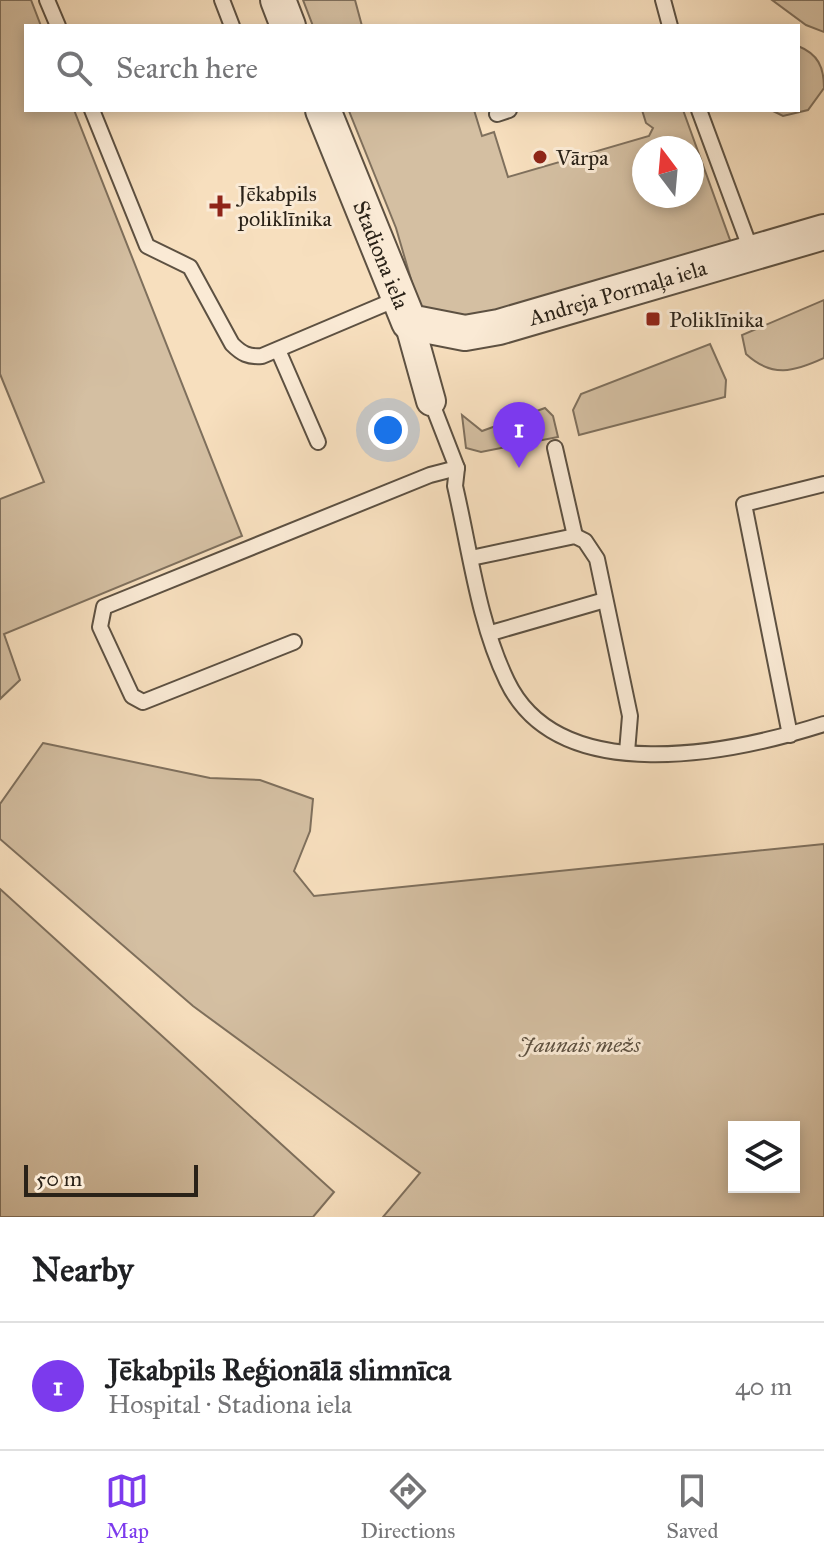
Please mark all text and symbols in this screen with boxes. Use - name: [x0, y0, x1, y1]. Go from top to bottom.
- search box: [24, 24, 800, 112]
- icon: search: [52, 46, 96, 90]
- text: Search here: [116, 50, 258, 86]
- north arrow: [632, 136, 704, 208]
- place label: Vārpa: [555, 144, 609, 171]
- marker: Vārpa: [531, 148, 549, 166]
- place label: Jēkabpils poliklīnika: [236, 180, 333, 232]
- marker: Jēkabpils poliklīnika: [209, 195, 231, 217]
- street label: Stadiona iela: [348, 197, 416, 313]
- street label: Andreja Pormaļa iela: [525, 253, 711, 331]
- place label: Poliklīnika: [669, 306, 765, 333]
- marker: Poliklīnika: [644, 310, 662, 328]
- pin: 1: [493, 402, 545, 468]
- your location: [368, 410, 408, 450]
- park label: Jaunais mežs: [518, 1031, 641, 1058]
- map controls: [728, 1121, 800, 1193]
- button: layers: [728, 1121, 800, 1193]
- scale bar: [24, 1161, 198, 1197]
- text: 50 m: [36, 1165, 82, 1192]
- text: Nearby: [32, 1249, 134, 1290]
- text: Jēkabpils Reģionālā slimnīca: [108, 1352, 451, 1388]
- text: 1: [53, 1370, 63, 1402]
- text: 40 m: [735, 1370, 792, 1402]
- text: Hospital · Stadiona iela: [108, 1388, 352, 1420]
- tab: Map: [105, 1469, 149, 1544]
- tab: Directions: [360, 1469, 455, 1544]
- tab: Saved: [666, 1469, 718, 1544]

